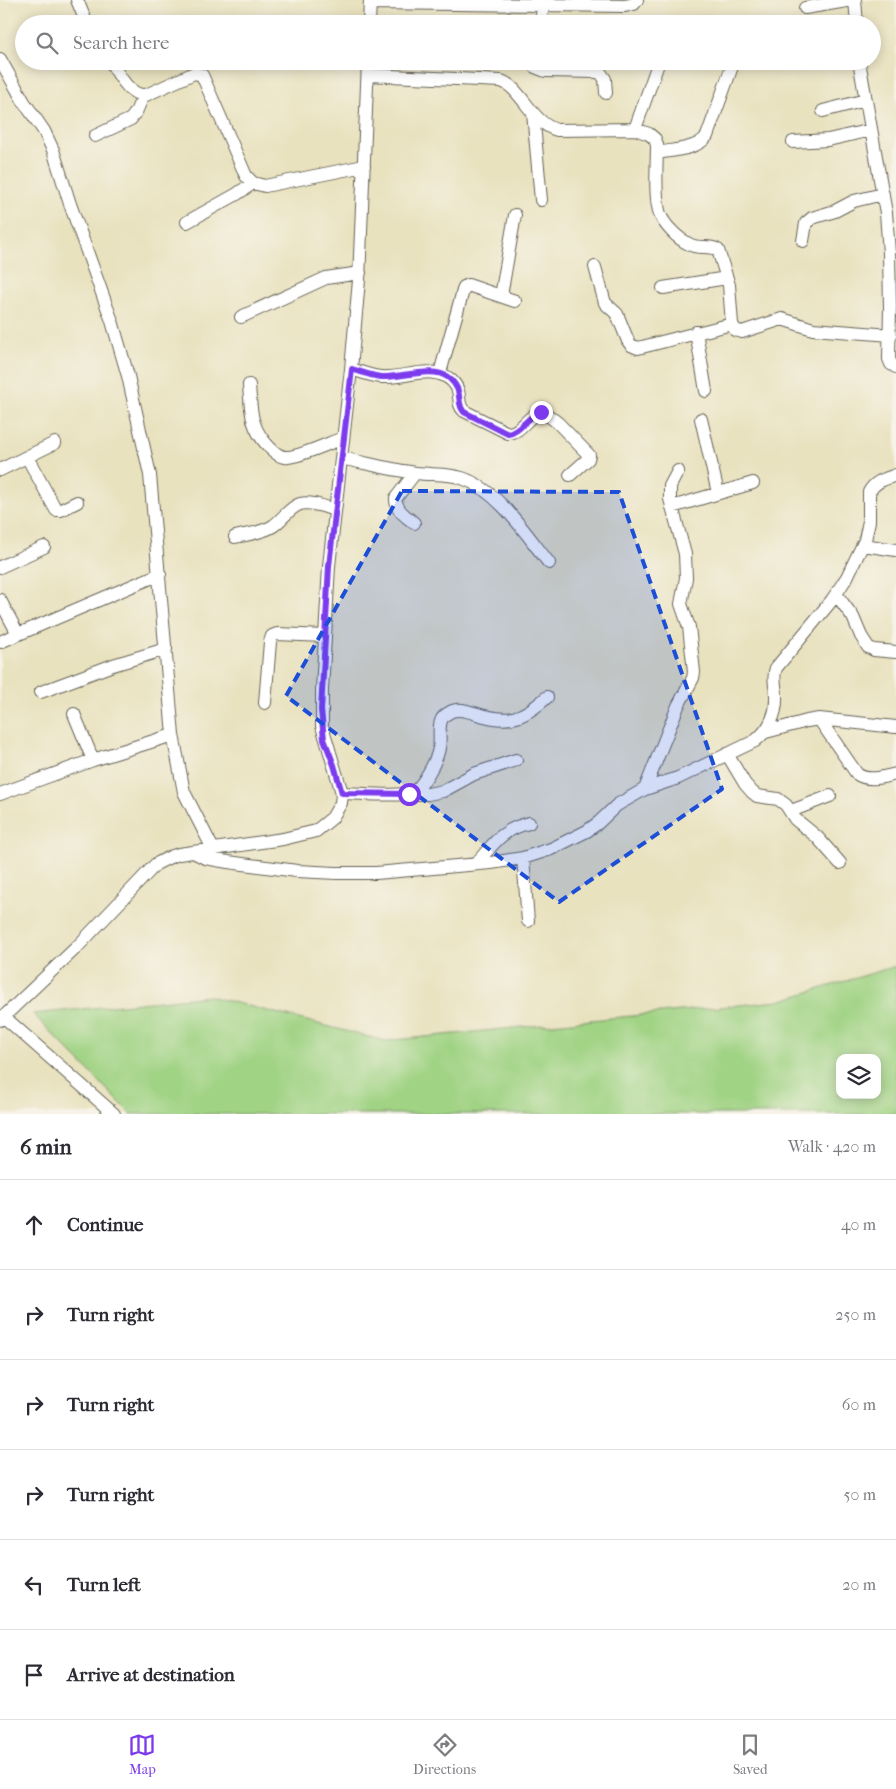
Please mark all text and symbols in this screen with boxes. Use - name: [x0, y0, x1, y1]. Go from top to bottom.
- search box: [15, 15, 881, 70]
- icon: search: [33, 29, 61, 57]
- text: Search here: [73, 32, 169, 54]
- route end: [530, 401, 553, 424]
- route start: [398, 783, 421, 806]
- map controls: [836, 1054, 881, 1099]
- button: layers: [836, 1054, 881, 1099]
- text: 6 min: [20, 1135, 72, 1159]
- text: Walk · 420 m: [788, 1137, 876, 1156]
- icon: ahead: [20, 1211, 48, 1239]
- text: Continue: [67, 1214, 143, 1236]
- text: 40 m: [841, 1215, 876, 1234]
- icon: right: [20, 1301, 48, 1329]
- text: Turn right: [67, 1304, 154, 1326]
- text: 250 m: [835, 1305, 876, 1324]
- icon: right: [20, 1391, 48, 1419]
- text: Turn right: [67, 1394, 154, 1416]
- text: 60 m: [842, 1395, 876, 1414]
- icon: right: [20, 1481, 48, 1509]
- text: Turn right: [67, 1484, 154, 1506]
- text: 50 m: [844, 1485, 876, 1504]
- icon: left: [20, 1571, 48, 1599]
- text: Turn left: [67, 1574, 141, 1596]
- text: 20 m: [842, 1575, 876, 1594]
- icon: arrive: [20, 1661, 48, 1689]
- text: Arrive at destination: [67, 1664, 235, 1686]
- tab: Map: [128, 1731, 156, 1778]
- tab: Directions: [413, 1731, 476, 1778]
- tab: Saved: [733, 1731, 768, 1778]

